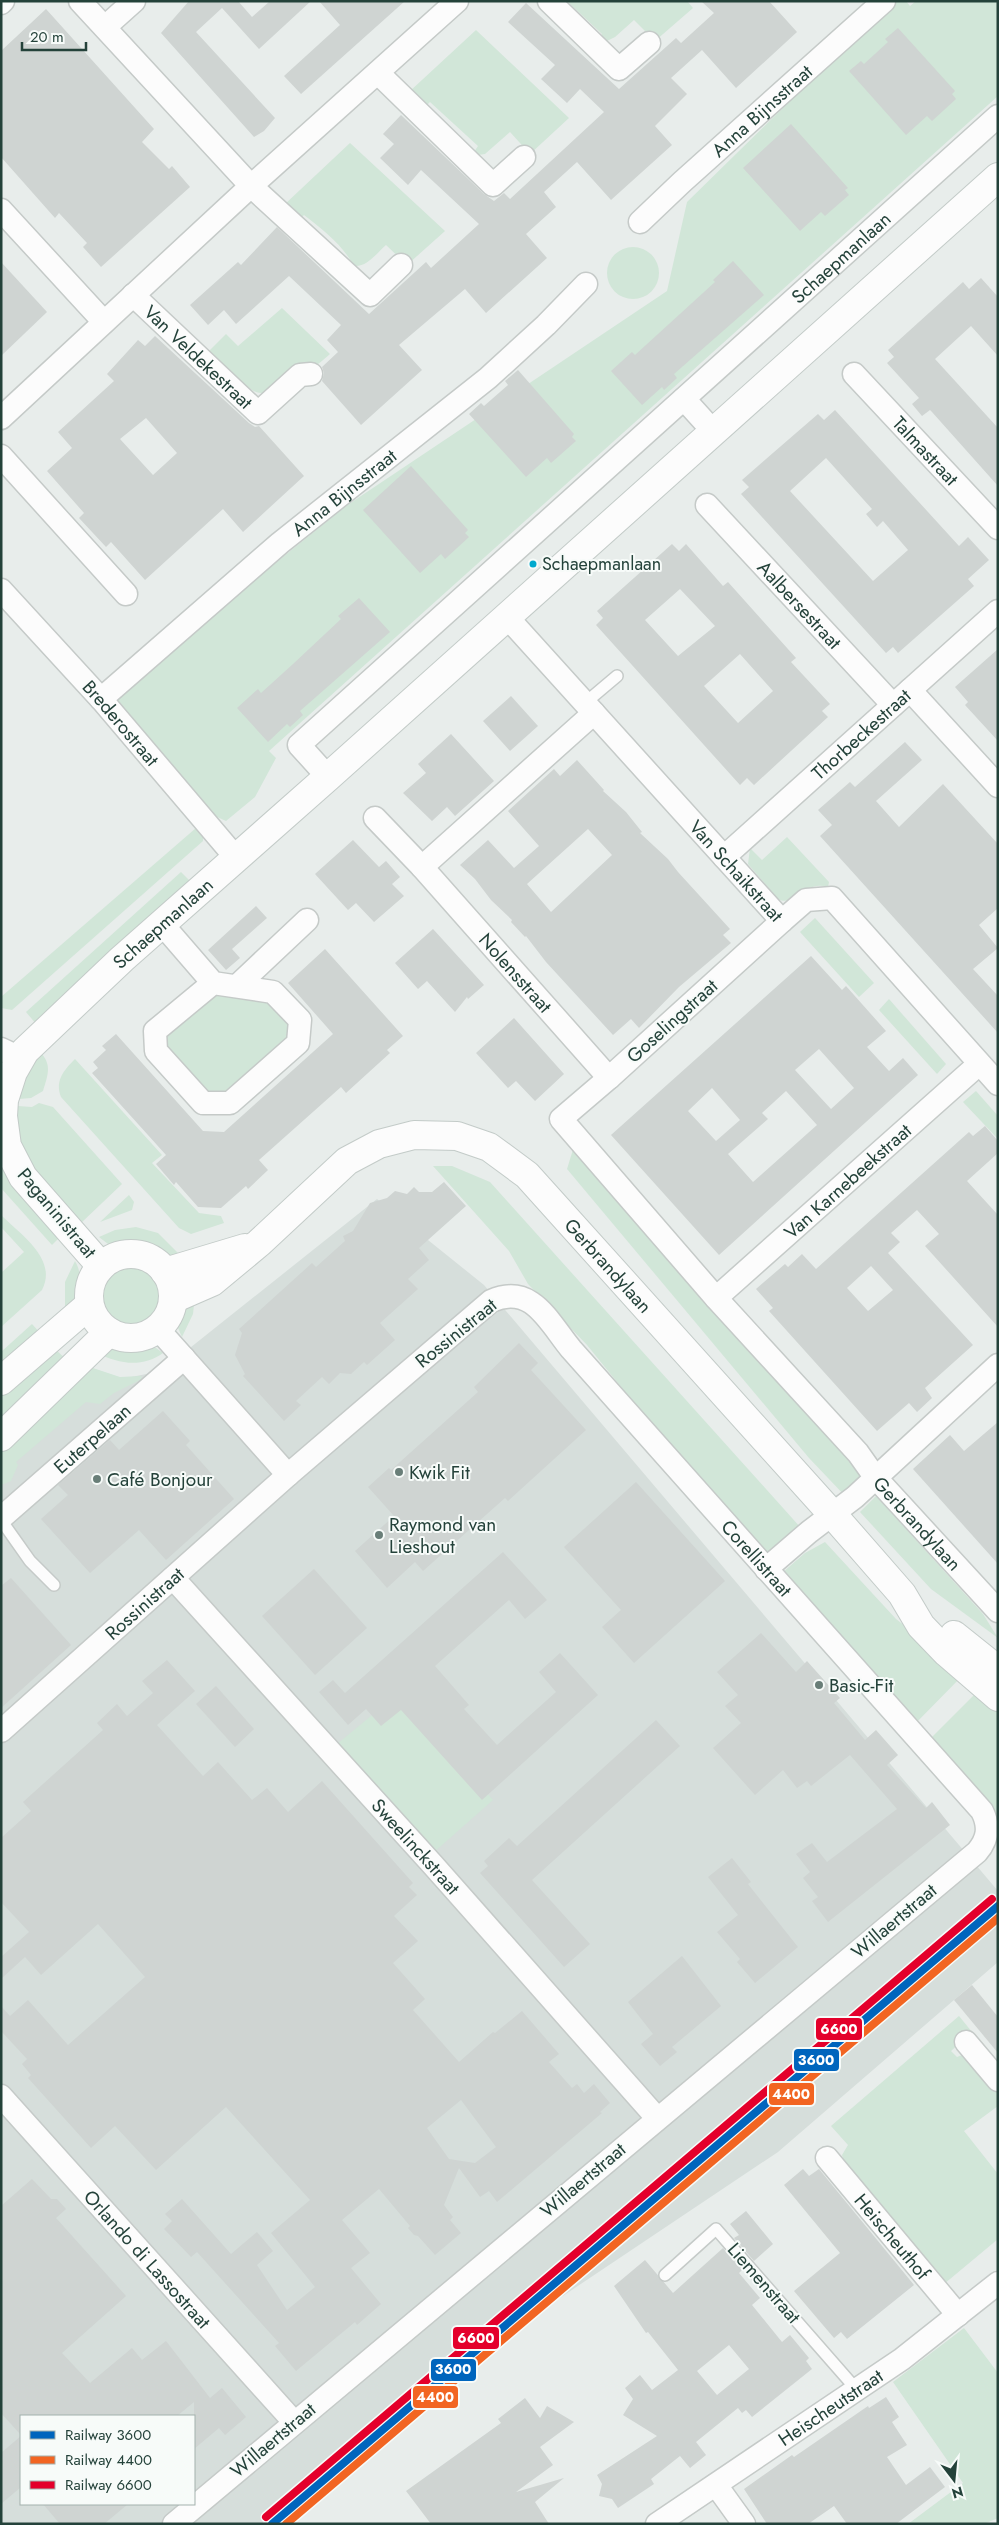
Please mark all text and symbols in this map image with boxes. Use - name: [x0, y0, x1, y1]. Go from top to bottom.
- scale bar: [22, 20, 86, 52]
- text: 20 m: [30, 26, 64, 48]
- street label: Anna Bijnsstraat: [705, 58, 818, 163]
- street label: Schaepmanlaan: [785, 205, 897, 310]
- street label: Van Veldekestraat: [138, 299, 259, 415]
- street label: Talmastraat: [886, 410, 965, 492]
- street label: Anna Bijnsstraat: [286, 442, 402, 542]
- place label: Schaepmanlaan: [542, 551, 661, 577]
- street label: Aalbersestraat: [751, 554, 848, 655]
- marker: Schaepmanlaan: [528, 559, 538, 569]
- street label: Brederostraat: [76, 674, 166, 772]
- street label: Thorbeckestraat: [805, 682, 917, 786]
- street label: Van Schaikstraat: [683, 814, 790, 928]
- street label: Schaepmanlaan: [106, 871, 219, 975]
- street label: Nolensstraat: [473, 927, 559, 1019]
- street label: Goselingstraat: [621, 972, 724, 1069]
- street label: Van Karnebeekstraat: [778, 1117, 917, 1245]
- street label: Paganinistraat: [11, 1162, 103, 1264]
- street label: Gerbrandylaan: [558, 1212, 658, 1319]
- street label: Rossinistraat: [410, 1291, 503, 1374]
- street label: Euterpelaan: [48, 1397, 137, 1480]
- place label: Kwik Fit: [409, 1459, 470, 1486]
- place label: Café Bonjour: [107, 1466, 213, 1493]
- marker: Kwik Fit: [393, 1466, 405, 1478]
- street label: Gerbrandylaan: [867, 1470, 968, 1576]
- marker: Café Bonjour: [91, 1473, 103, 1485]
- place label: Raymond van Lieshout: [389, 1511, 496, 1560]
- street label: Corellistraat: [715, 1514, 799, 1603]
- marker: Raymond van Lieshout: [373, 1529, 385, 1541]
- street label: Rossinistraat: [99, 1560, 190, 1646]
- place label: Basic-Fit: [829, 1672, 894, 1699]
- marker: Basic-Fit: [813, 1679, 825, 1691]
- street label: Sweelinckstraat: [365, 1792, 467, 1901]
- street label: Willaertstraat: [845, 1877, 943, 1965]
- line badge: 6600: [815, 2017, 863, 2041]
- text: 6600: [820, 2019, 858, 2039]
- line badge: 3600: [793, 2048, 840, 2072]
- text: 3600: [798, 2050, 834, 2070]
- line badge: 4400: [768, 2082, 815, 2106]
- text: 4400: [772, 2084, 810, 2104]
- street label: Willaertstraat: [534, 2136, 632, 2224]
- street label: Orlando di Lassostraat: [78, 2183, 217, 2335]
- street label: Heischeuthof: [848, 2187, 937, 2286]
- street label: Liemenstraat: [721, 2237, 807, 2330]
- line badge: 6600: [452, 2326, 500, 2350]
- text: 6600: [457, 2328, 495, 2348]
- line badge: 3600: [430, 2358, 477, 2382]
- text: 3600: [435, 2359, 471, 2379]
- street label: Heischeutstraat: [773, 2362, 888, 2452]
- line badge: 4400: [412, 2385, 459, 2409]
- text: 4400: [416, 2387, 454, 2407]
- street label: Willaertstraat: [224, 2396, 322, 2484]
- legend: [20, 2415, 195, 2505]
- text: Railway 3600: [65, 2424, 151, 2446]
- text: Railway 4400: [65, 2449, 152, 2471]
- north arrow: [929, 2455, 979, 2505]
- text: Railway 6600: [65, 2474, 152, 2496]
- text: N: [949, 2481, 966, 2504]

